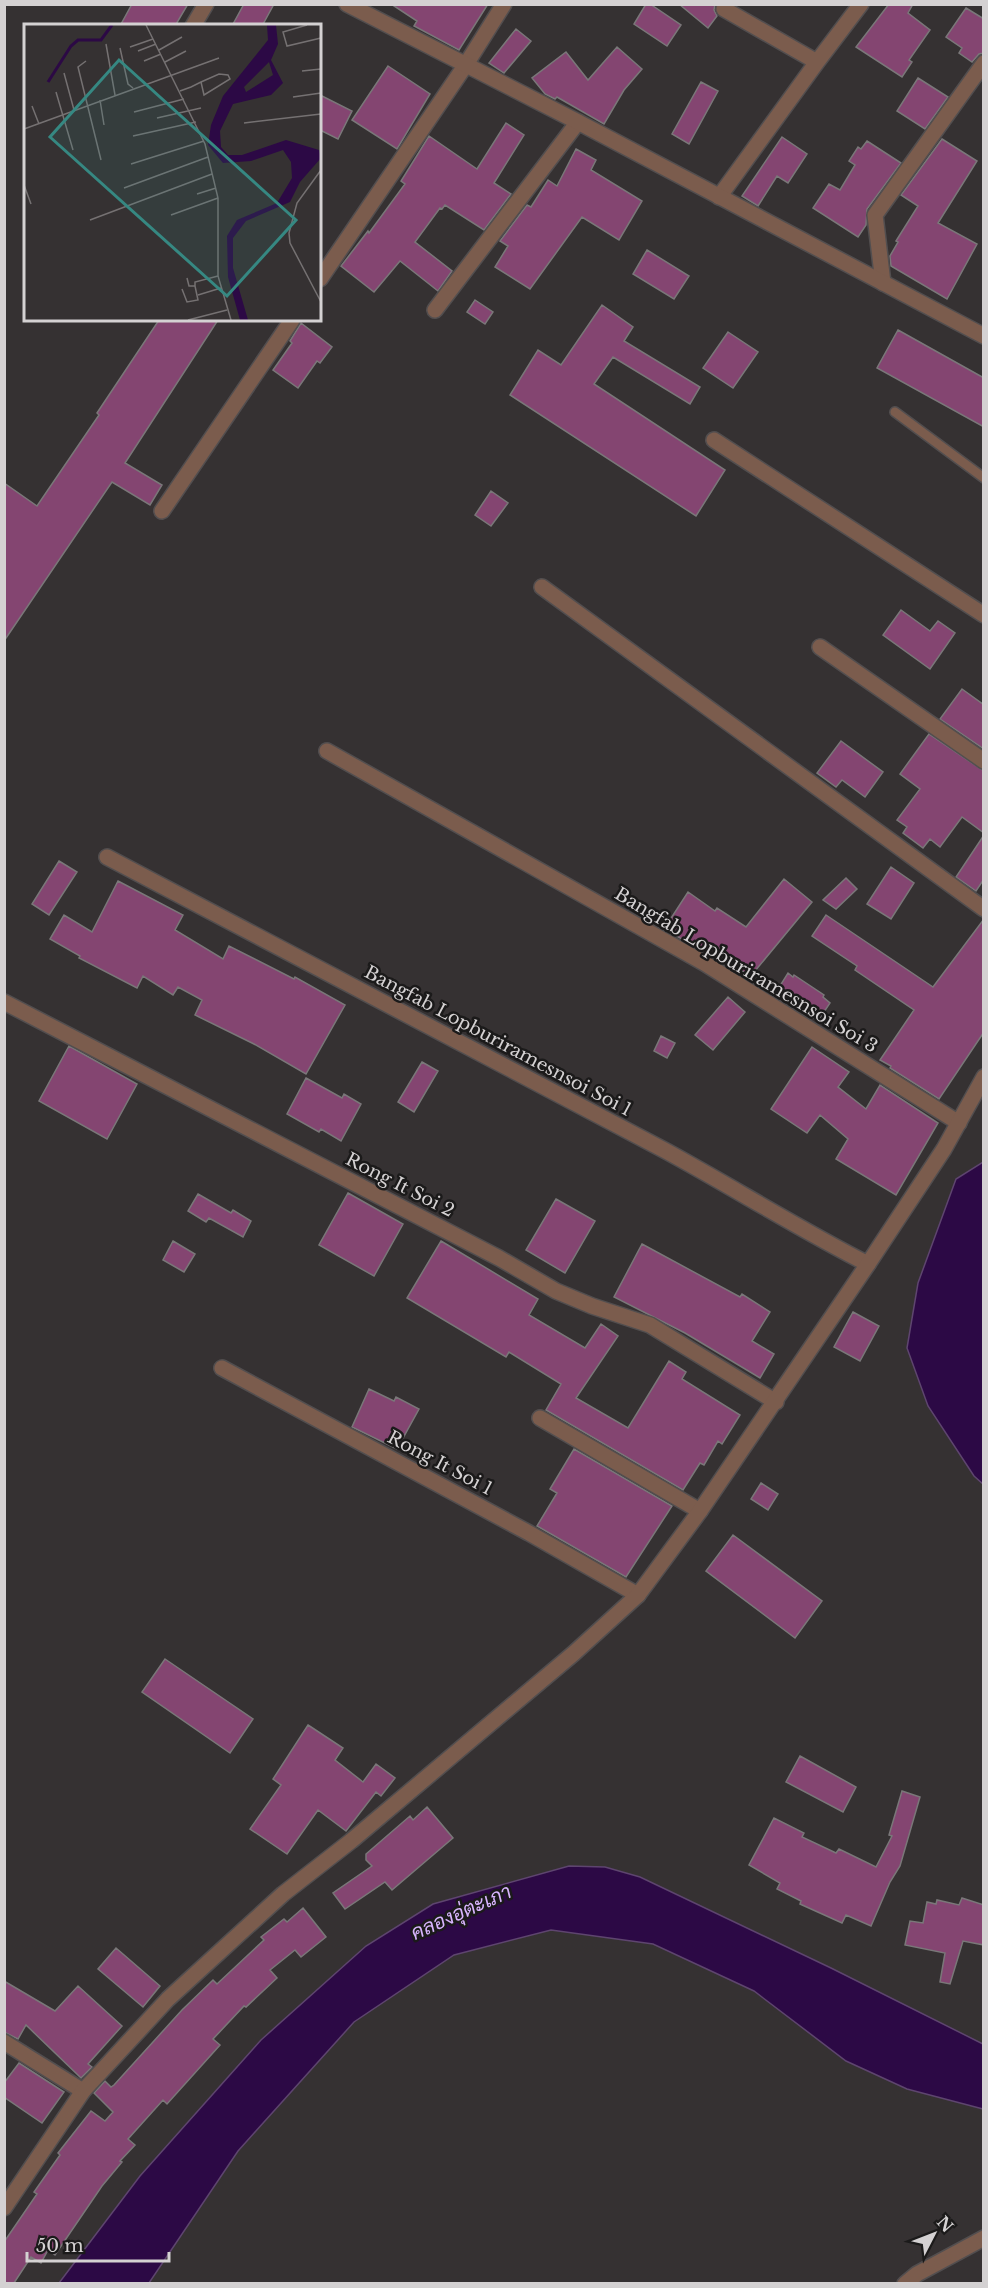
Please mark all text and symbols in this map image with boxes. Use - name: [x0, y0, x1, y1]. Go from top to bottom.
- inset map: [24, 24, 321, 321]
- street label: Bangfab Lopburiramesnsoi Soi 3: [611, 883, 881, 1057]
- street label: Bangfab Lopburiramesnsoi Soi 1: [361, 961, 635, 1121]
- street label: Rong It Soi 2: [342, 1148, 458, 1222]
- street label: Rong It Soi 1: [384, 1426, 496, 1500]
- water label: คลองอุ่ตะเภา: [407, 1879, 516, 1947]
- north arrow: [904, 2204, 964, 2264]
- text: N: [933, 2212, 958, 2236]
- scale bar: [27, 2225, 170, 2263]
- text: 50 m: [36, 2235, 84, 2257]

